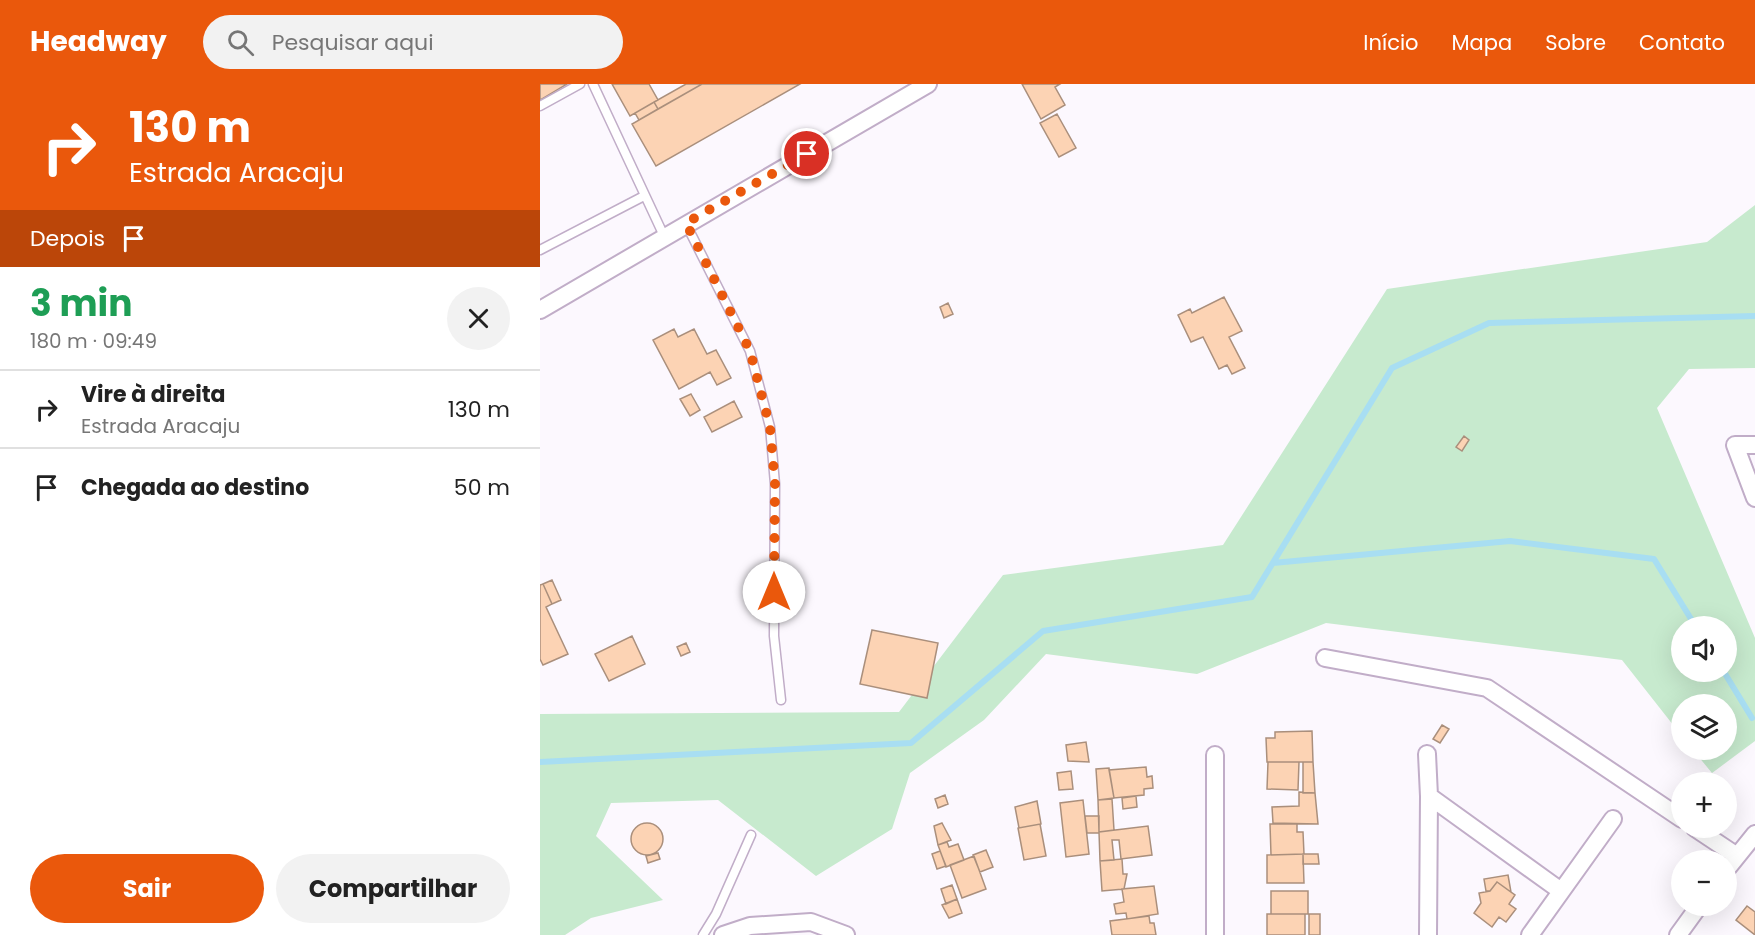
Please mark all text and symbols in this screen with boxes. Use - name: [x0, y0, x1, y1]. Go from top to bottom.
- search box: [203, 15, 623, 69]
- text: Headway: [30, 22, 167, 61]
- icon: search: [224, 26, 257, 59]
- text: Pesquisar aqui: [272, 27, 434, 58]
- text: Início: [1363, 28, 1418, 57]
- text: Mapa: [1451, 28, 1512, 57]
- text: Sobre: [1545, 28, 1606, 57]
- text: Contato: [1639, 28, 1725, 57]
- text: 130 m: [129, 98, 251, 157]
- icon: right: [30, 108, 108, 186]
- pin: [781, 128, 832, 179]
- icon: arrive: [790, 137, 823, 170]
- text: Estrada Aracaju: [129, 154, 344, 191]
- icon: arrive: [117, 222, 150, 255]
- text: Depois: [30, 223, 105, 254]
- text: 3 min: [30, 278, 132, 329]
- button: close: [447, 287, 510, 350]
- text: 180 m · 09:49: [30, 327, 157, 355]
- text: Vire à direita: [81, 379, 226, 410]
- icon: right: [30, 393, 63, 426]
- text: 130 m: [448, 394, 510, 425]
- text: Estrada Aracaju: [81, 412, 240, 440]
- icon: arrive: [30, 471, 63, 504]
- text: Chegada ao destino: [81, 472, 309, 503]
- text: 50 m: [454, 472, 510, 503]
- position arrow: [742, 560, 806, 624]
- map controls: [1671, 616, 1737, 916]
- button: sound: [1671, 616, 1737, 682]
- button: layers: [1671, 694, 1737, 760]
- button: +: [1671, 772, 1737, 838]
- button: −: [1671, 850, 1737, 916]
- button: Sair: [30, 854, 264, 923]
- button: Compartilhar: [276, 854, 510, 923]

